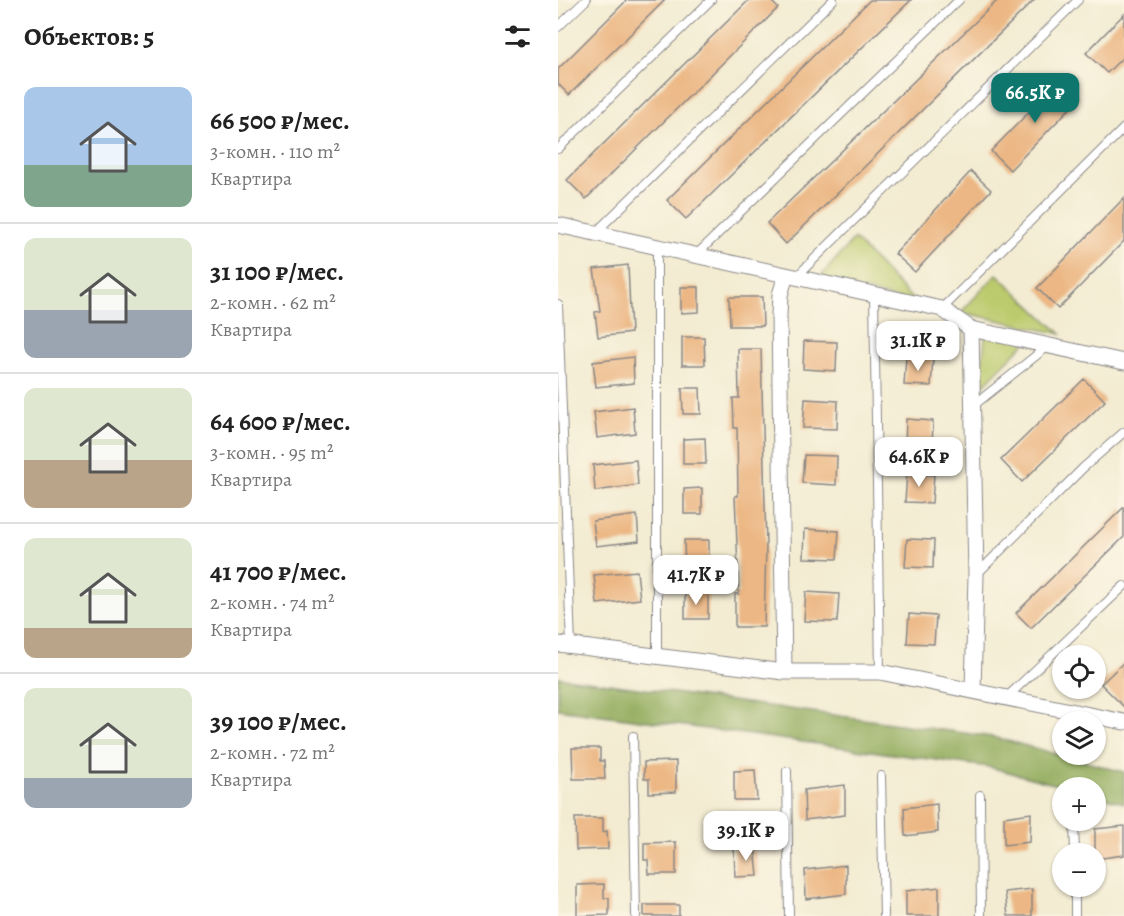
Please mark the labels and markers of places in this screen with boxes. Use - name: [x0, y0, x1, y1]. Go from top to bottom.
- pin: 66.5K ₽: [980, 73, 1090, 124]
- pin: 31.1K ₽: [863, 321, 973, 372]
- pin: 64.6K ₽: [864, 437, 974, 488]
- pin: 41.7K ₽: [641, 555, 751, 606]
- pin: 39.1K ₽: [691, 811, 801, 862]

